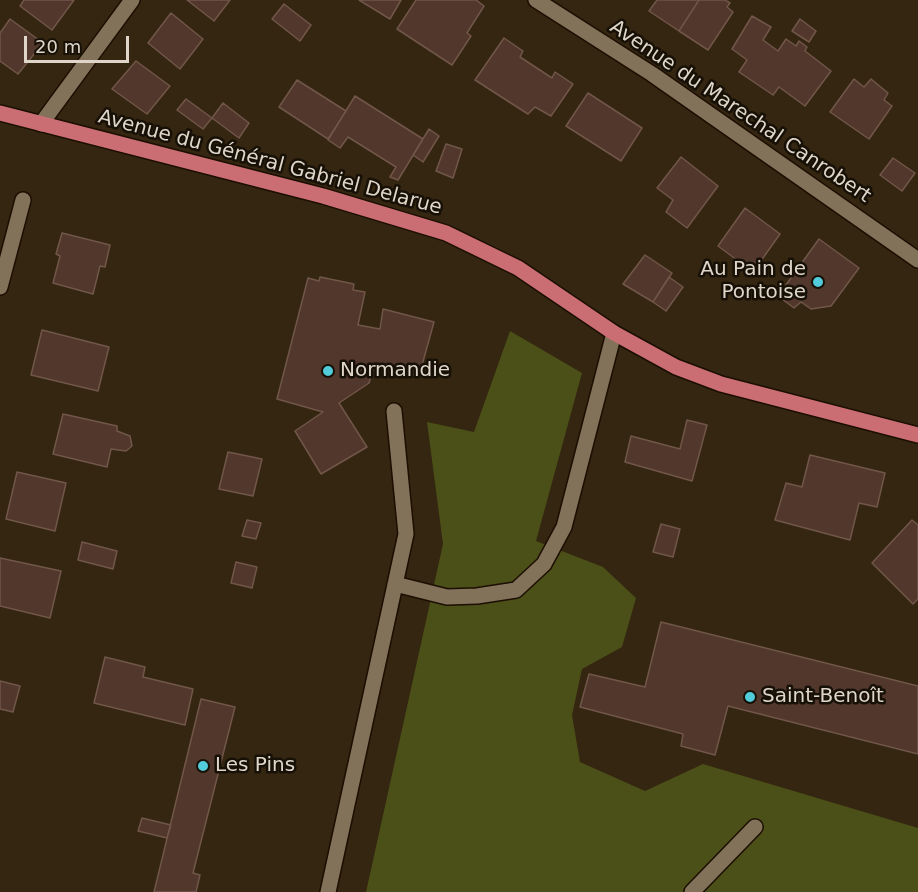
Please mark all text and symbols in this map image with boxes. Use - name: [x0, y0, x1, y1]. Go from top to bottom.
- street label: Avenue du Marechal Canrobert: [605, 15, 875, 209]
- scale bar: [27, 24, 132, 62]
- text: 20 m: [35, 36, 81, 57]
- street label: Avenue du Général Gabriel Delarue: [96, 106, 444, 220]
- place label: Au Pain de Pontoise: [700, 258, 806, 305]
- marker: Au Pain de Pontoise: [811, 275, 825, 289]
- place label: Normandie: [340, 359, 450, 383]
- marker: Normandie: [321, 364, 335, 378]
- place label: Saint-Benoît: [762, 685, 884, 709]
- marker: Saint-Benoît: [743, 690, 757, 704]
- place label: Les Pins: [215, 754, 295, 778]
- marker: Les Pins: [196, 759, 210, 773]

